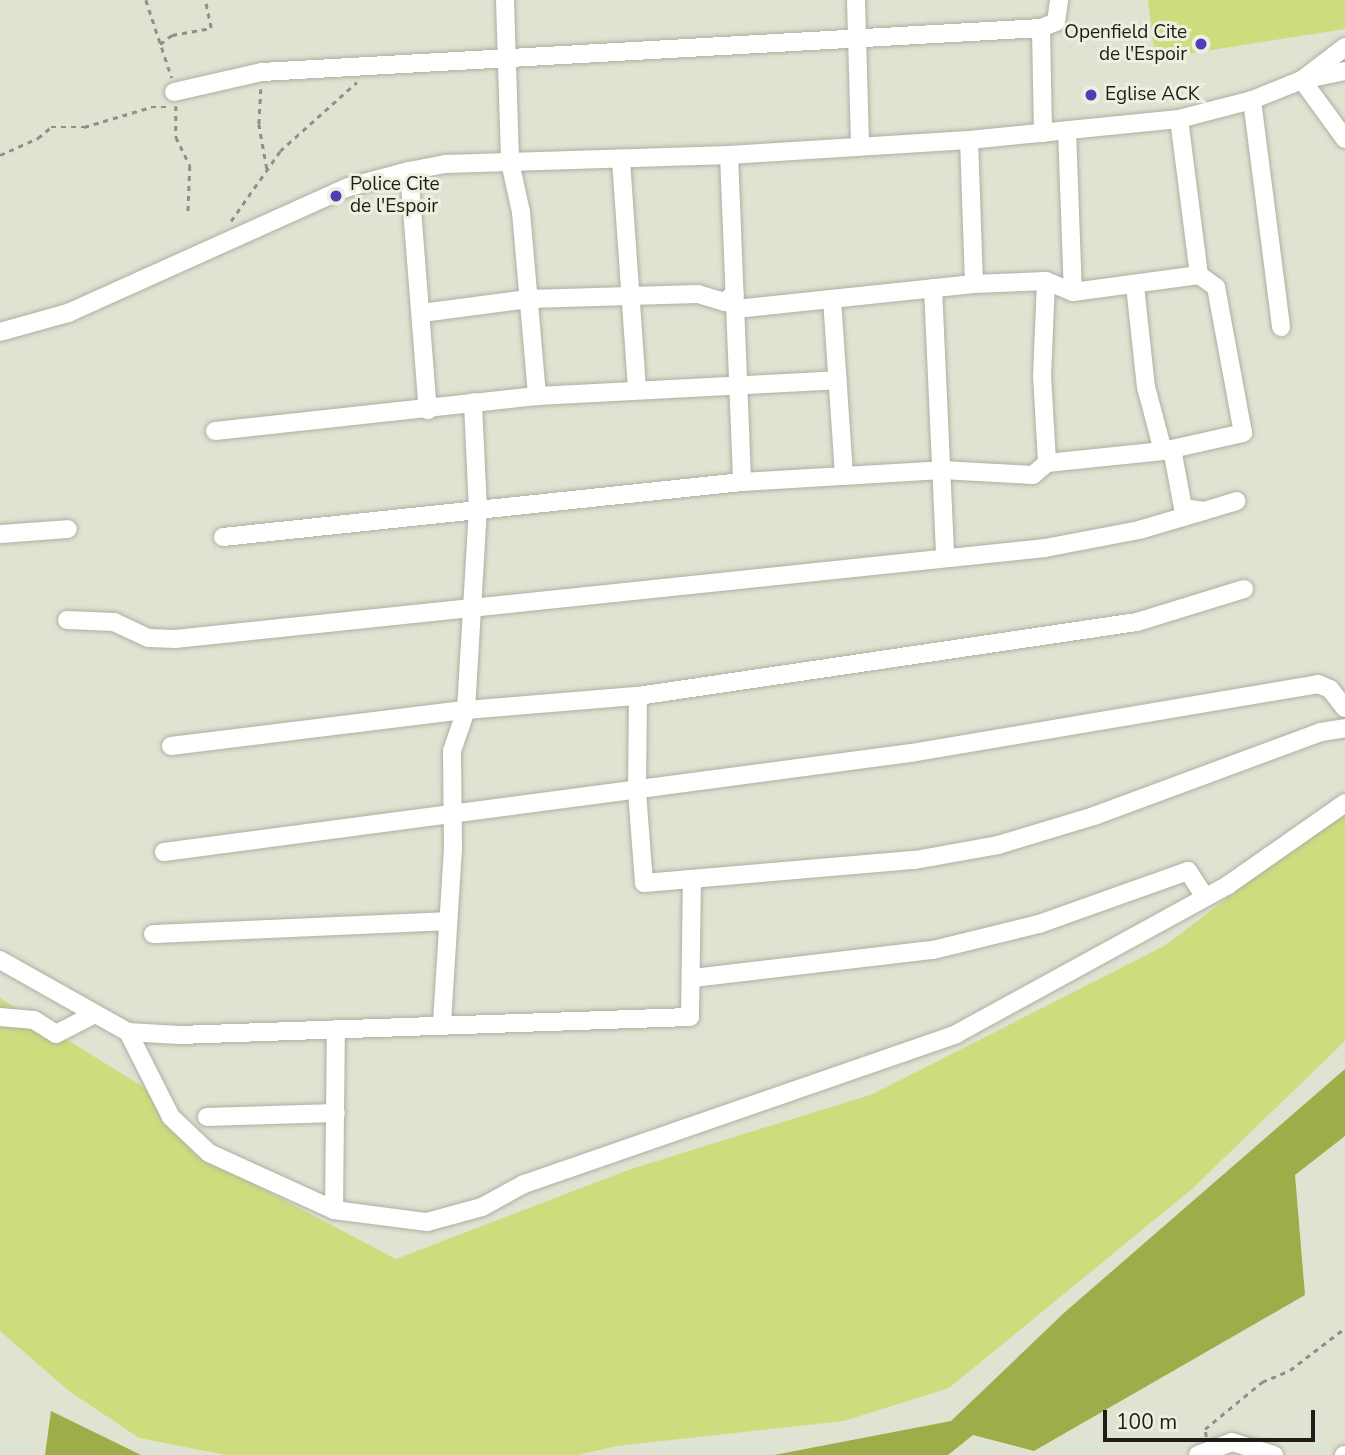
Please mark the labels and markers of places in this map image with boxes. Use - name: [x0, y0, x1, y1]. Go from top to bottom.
- place label: Openfield Cite de l'Espoir: [1064, 22, 1187, 66]
- marker: Openfield Cite de l'Espoir: [1193, 36, 1209, 52]
- place label: Eglise ACK: [1105, 84, 1200, 106]
- marker: Eglise ACK: [1083, 87, 1099, 103]
- place label: Police Cite de l'Espoir: [350, 174, 440, 218]
- marker: Police Cite de l'Espoir: [328, 188, 344, 204]

